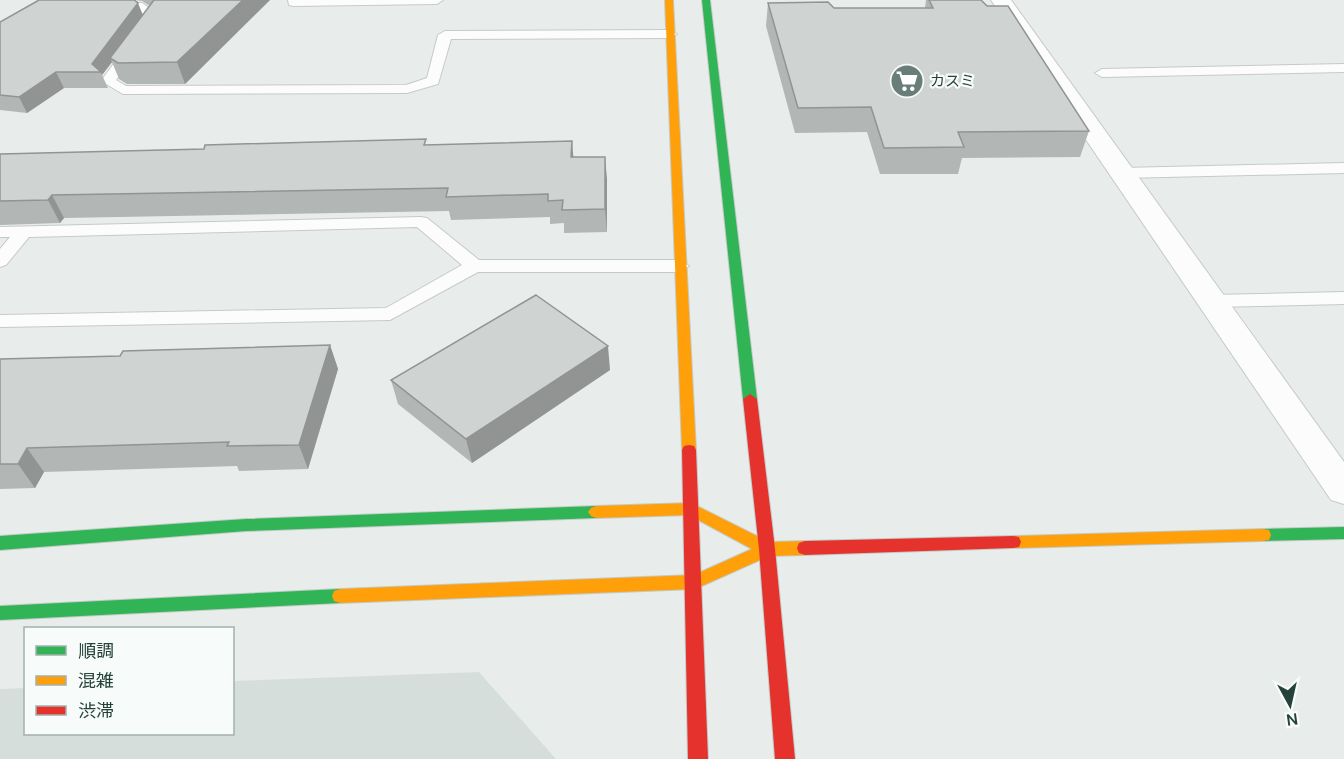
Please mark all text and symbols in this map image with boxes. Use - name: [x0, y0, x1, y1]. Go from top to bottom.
- supermarket icon: カスミ: [889, 63, 925, 99]
- place label: カスミ: [930, 70, 975, 91]
- legend: [24, 627, 234, 735]
- text: 順調: [78, 638, 114, 662]
- text: 混雑: [78, 668, 114, 692]
- north arrow: [1260, 675, 1320, 735]
- text: 渋滞: [78, 698, 114, 722]
- text: N: [1285, 708, 1299, 732]

